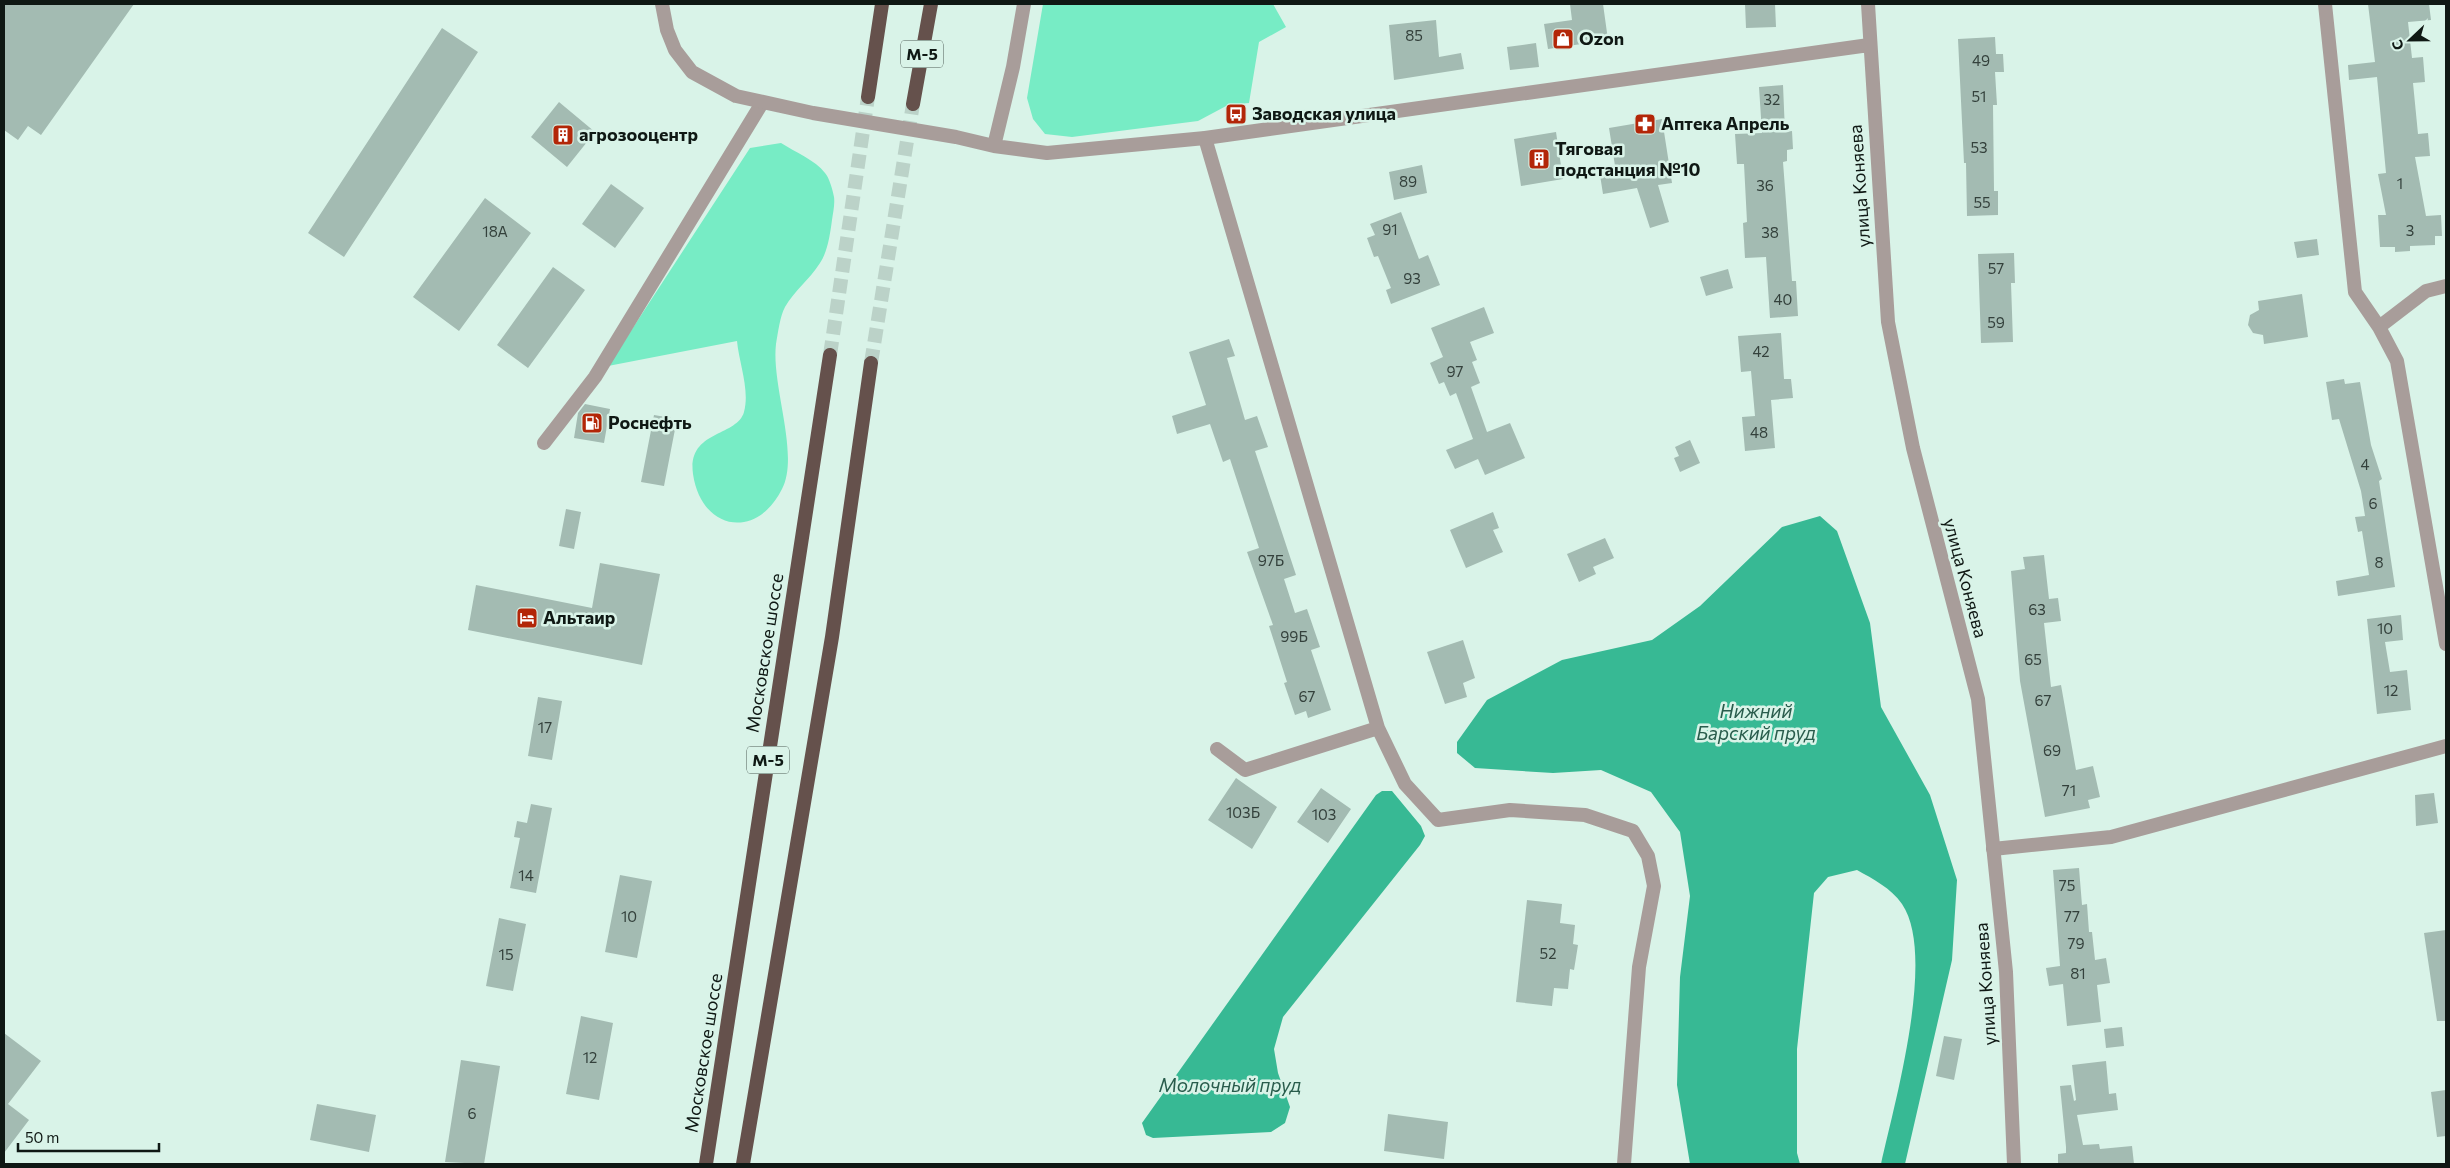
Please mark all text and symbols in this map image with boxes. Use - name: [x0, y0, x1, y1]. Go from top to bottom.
- north arrow: [2385, 15, 2435, 65]
- house number: 85: [1405, 26, 1423, 44]
- shop icon: Ozon: [1551, 27, 1575, 51]
- place label: Ozon: [1579, 27, 1624, 49]
- text: С: [2388, 37, 2407, 53]
- road number: М-5: [901, 41, 943, 68]
- house number: 49: [1972, 51, 1990, 69]
- house number: 51: [1971, 87, 1987, 105]
- house number: 32: [1764, 90, 1780, 108]
- bus stop icon: Заводская улица: [1224, 102, 1248, 126]
- place label: Заводская улица: [1252, 102, 1396, 124]
- pharmacy icon: Аптека Апрель: [1633, 112, 1657, 136]
- place label: Аптека Апрель: [1661, 112, 1790, 134]
- building icon: агрозооцентр: [551, 123, 575, 147]
- place label: агрозооцентр: [579, 123, 698, 145]
- street label: улица Коняева: [1844, 124, 1874, 248]
- place label: Тяговая подстанция №10: [1555, 137, 1701, 180]
- house number: 53: [1970, 138, 1988, 156]
- building icon: Тяговая подстанция №10: [1527, 147, 1551, 171]
- house number: 89: [1399, 172, 1417, 190]
- house number: 1: [2397, 174, 2403, 192]
- house number: 36: [1756, 176, 1774, 194]
- house number: 55: [1973, 193, 1991, 211]
- house number: 91: [1382, 220, 1398, 238]
- house number: 3: [2406, 221, 2414, 239]
- house number: 18А: [482, 222, 508, 240]
- house number: 38: [1761, 223, 1779, 241]
- house number: 57: [1988, 259, 2004, 277]
- house number: 93: [1403, 269, 1421, 287]
- house number: 40: [1774, 290, 1792, 308]
- house number: 59: [1987, 313, 2005, 331]
- house number: 42: [1752, 342, 1770, 360]
- house number: 97: [1447, 362, 1464, 380]
- fuel station icon: Роснефть: [580, 411, 604, 435]
- place label: Роснефть: [608, 411, 692, 433]
- house number: 48: [1750, 423, 1768, 441]
- house number: 4: [2361, 455, 2370, 473]
- house number: 6: [2368, 494, 2378, 512]
- street label: улица Коняева: [1939, 516, 1993, 640]
- house number: 97Б: [1258, 551, 1284, 569]
- house number: 8: [2374, 553, 2384, 571]
- street label: Московское шоссе: [741, 572, 787, 734]
- house number: 63: [2028, 600, 2046, 618]
- hotel icon: Альтаир: [515, 606, 539, 630]
- place label: Альтаир: [543, 606, 615, 628]
- house number: 10: [2377, 619, 2393, 637]
- house number: 99Б: [1280, 627, 1308, 645]
- house number: 65: [2024, 650, 2042, 668]
- house number: 12: [2384, 681, 2398, 699]
- house number: 67: [1299, 687, 1316, 705]
- house number: 67: [2035, 691, 2052, 709]
- water label: Нижний Барский пруд: [1696, 699, 1816, 744]
- house number: 17: [538, 718, 552, 736]
- house number: 69: [2043, 741, 2061, 759]
- road number: М-5: [747, 746, 789, 774]
- house number: 71: [2062, 781, 2076, 799]
- house number: 103Б: [1226, 803, 1260, 821]
- house number: 103: [1312, 805, 1336, 823]
- house number: 14: [518, 866, 534, 884]
- house number: 75: [2059, 876, 2075, 894]
- house number: 10: [621, 907, 637, 925]
- house number: 77: [2064, 907, 2080, 925]
- street label: улица Коняева: [1970, 922, 2000, 1046]
- house number: 79: [2068, 934, 2084, 952]
- house number: 52: [1540, 944, 1556, 962]
- house number: 15: [498, 945, 514, 963]
- house number: 81: [2070, 964, 2086, 982]
- street label: Московское шоссе: [680, 972, 726, 1134]
- house number: 12: [583, 1048, 597, 1066]
- water label: Молочный пруд: [1159, 1073, 1301, 1096]
- house number: 6: [467, 1104, 477, 1122]
- scale bar: [18, 1120, 159, 1152]
- text: 50 m: [25, 1128, 59, 1146]

